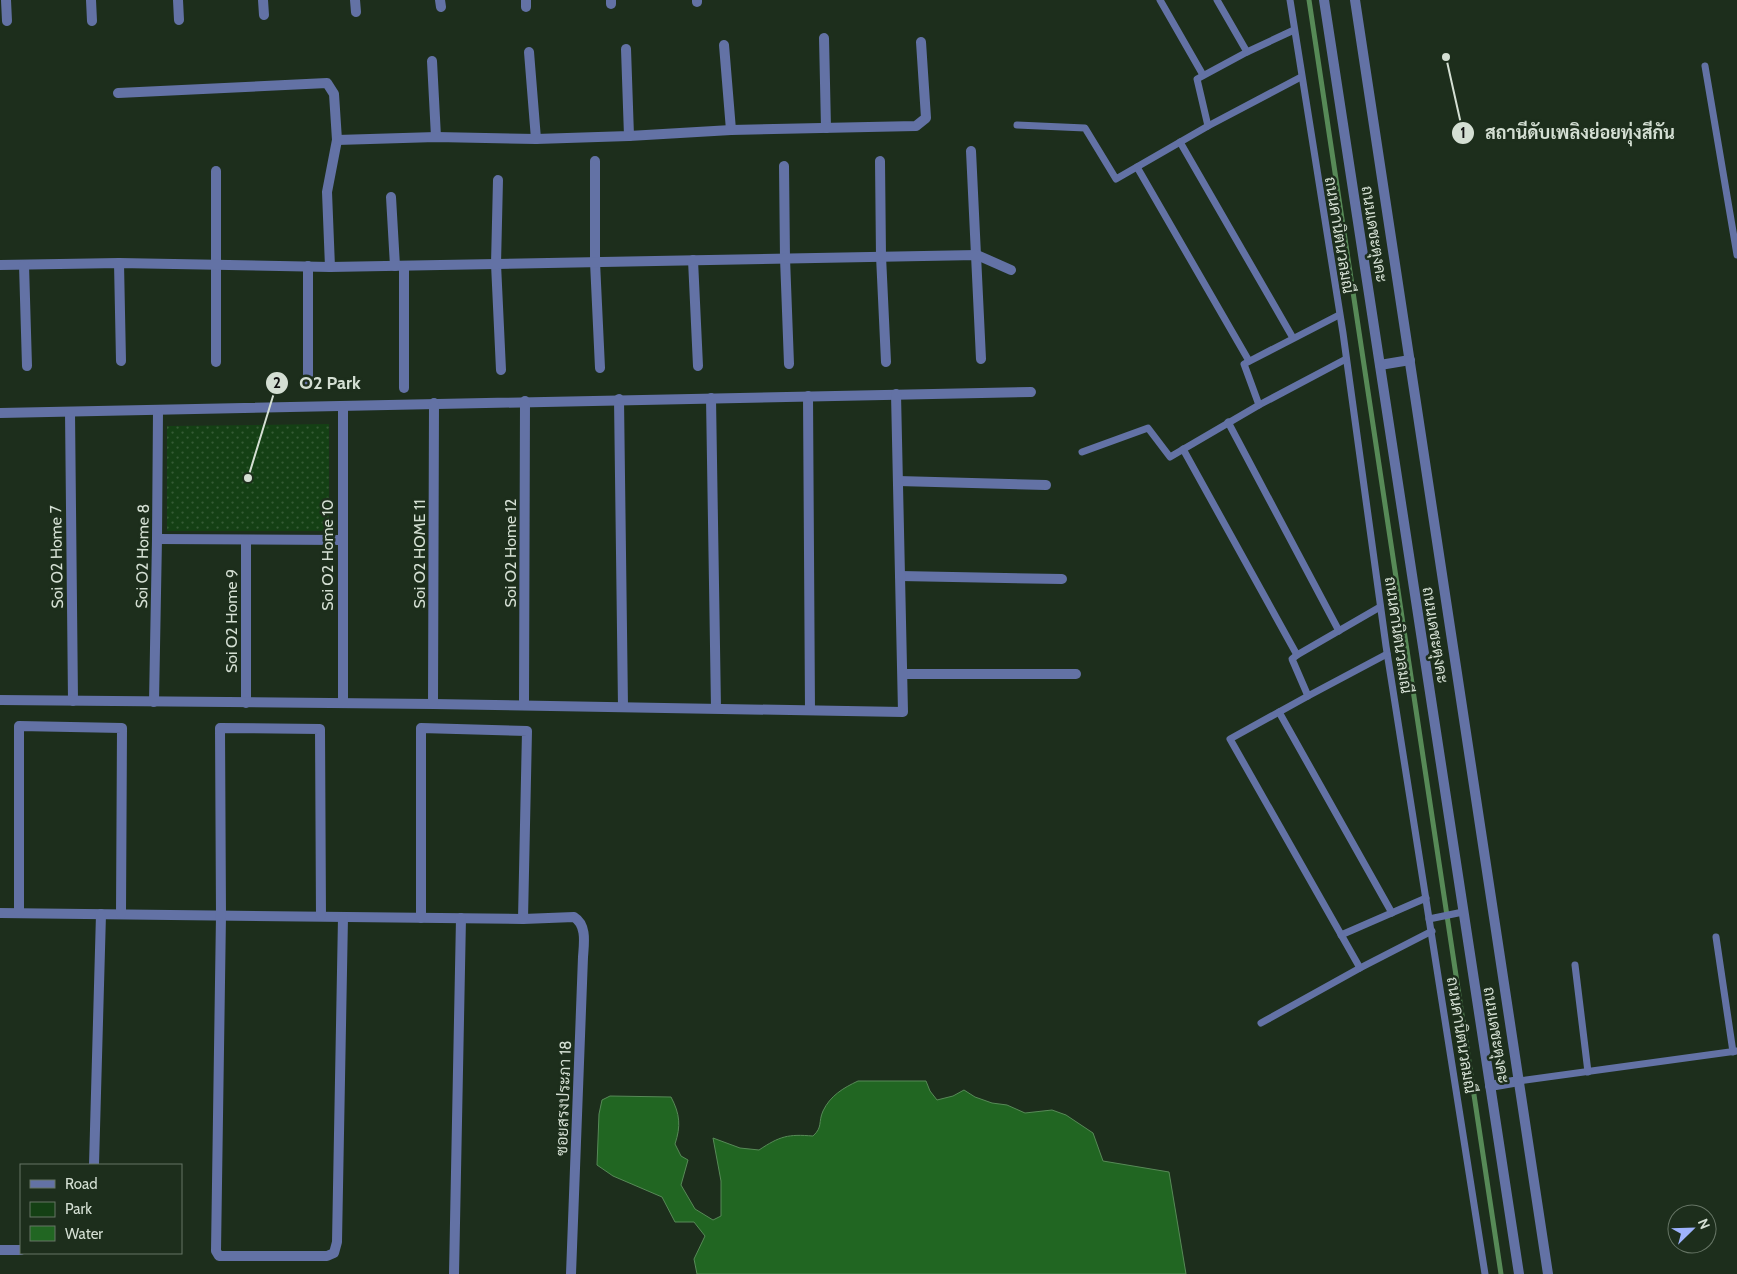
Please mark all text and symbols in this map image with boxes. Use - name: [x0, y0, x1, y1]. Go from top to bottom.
- callout: สถานีดับเพลิงย่อยทุ่งสีกัน: [1450, 117, 1685, 150]
- text: สถานีดับเพลิงย่อยทุ่งสีกัน: [1485, 120, 1675, 147]
- text: 1: [1460, 124, 1466, 142]
- street label: ถนนคานิตนวลมณี: [1321, 175, 1360, 295]
- street label: ถนนเดชะตุงคะ: [1356, 184, 1392, 284]
- callout: O2 Park: [265, 366, 371, 399]
- text: O2 Park: [299, 372, 361, 394]
- text: 2: [273, 374, 281, 392]
- street label: Soi O2 Home 10: [318, 499, 337, 611]
- street label: Soi O2 Home 12: [501, 499, 520, 607]
- street label: Soi O2 HOME 11: [410, 500, 429, 608]
- street label: Soi O2 Home 8: [132, 503, 153, 609]
- street label: Soi O2 Home 7: [46, 505, 67, 609]
- street label: Soi O2 Home 9: [222, 569, 241, 673]
- street label: ถนนคานิตนวลมณี: [1381, 575, 1418, 695]
- street label: ถนนเดชะตุงคะ: [1417, 585, 1453, 685]
- street label: ถนนคานิตนวลมณี: [1443, 975, 1482, 1095]
- street label: ถนนเดชะตุงคะ: [1478, 985, 1514, 1085]
- street label: ซอยสรงประภา 18: [552, 1040, 575, 1156]
- legend: [20, 1164, 182, 1254]
- text: Road: [65, 1175, 98, 1193]
- text: Park: [65, 1200, 92, 1218]
- north arrow: [1667, 1204, 1717, 1254]
- text: N: [1694, 1216, 1714, 1232]
- text: Water: [65, 1225, 103, 1243]

